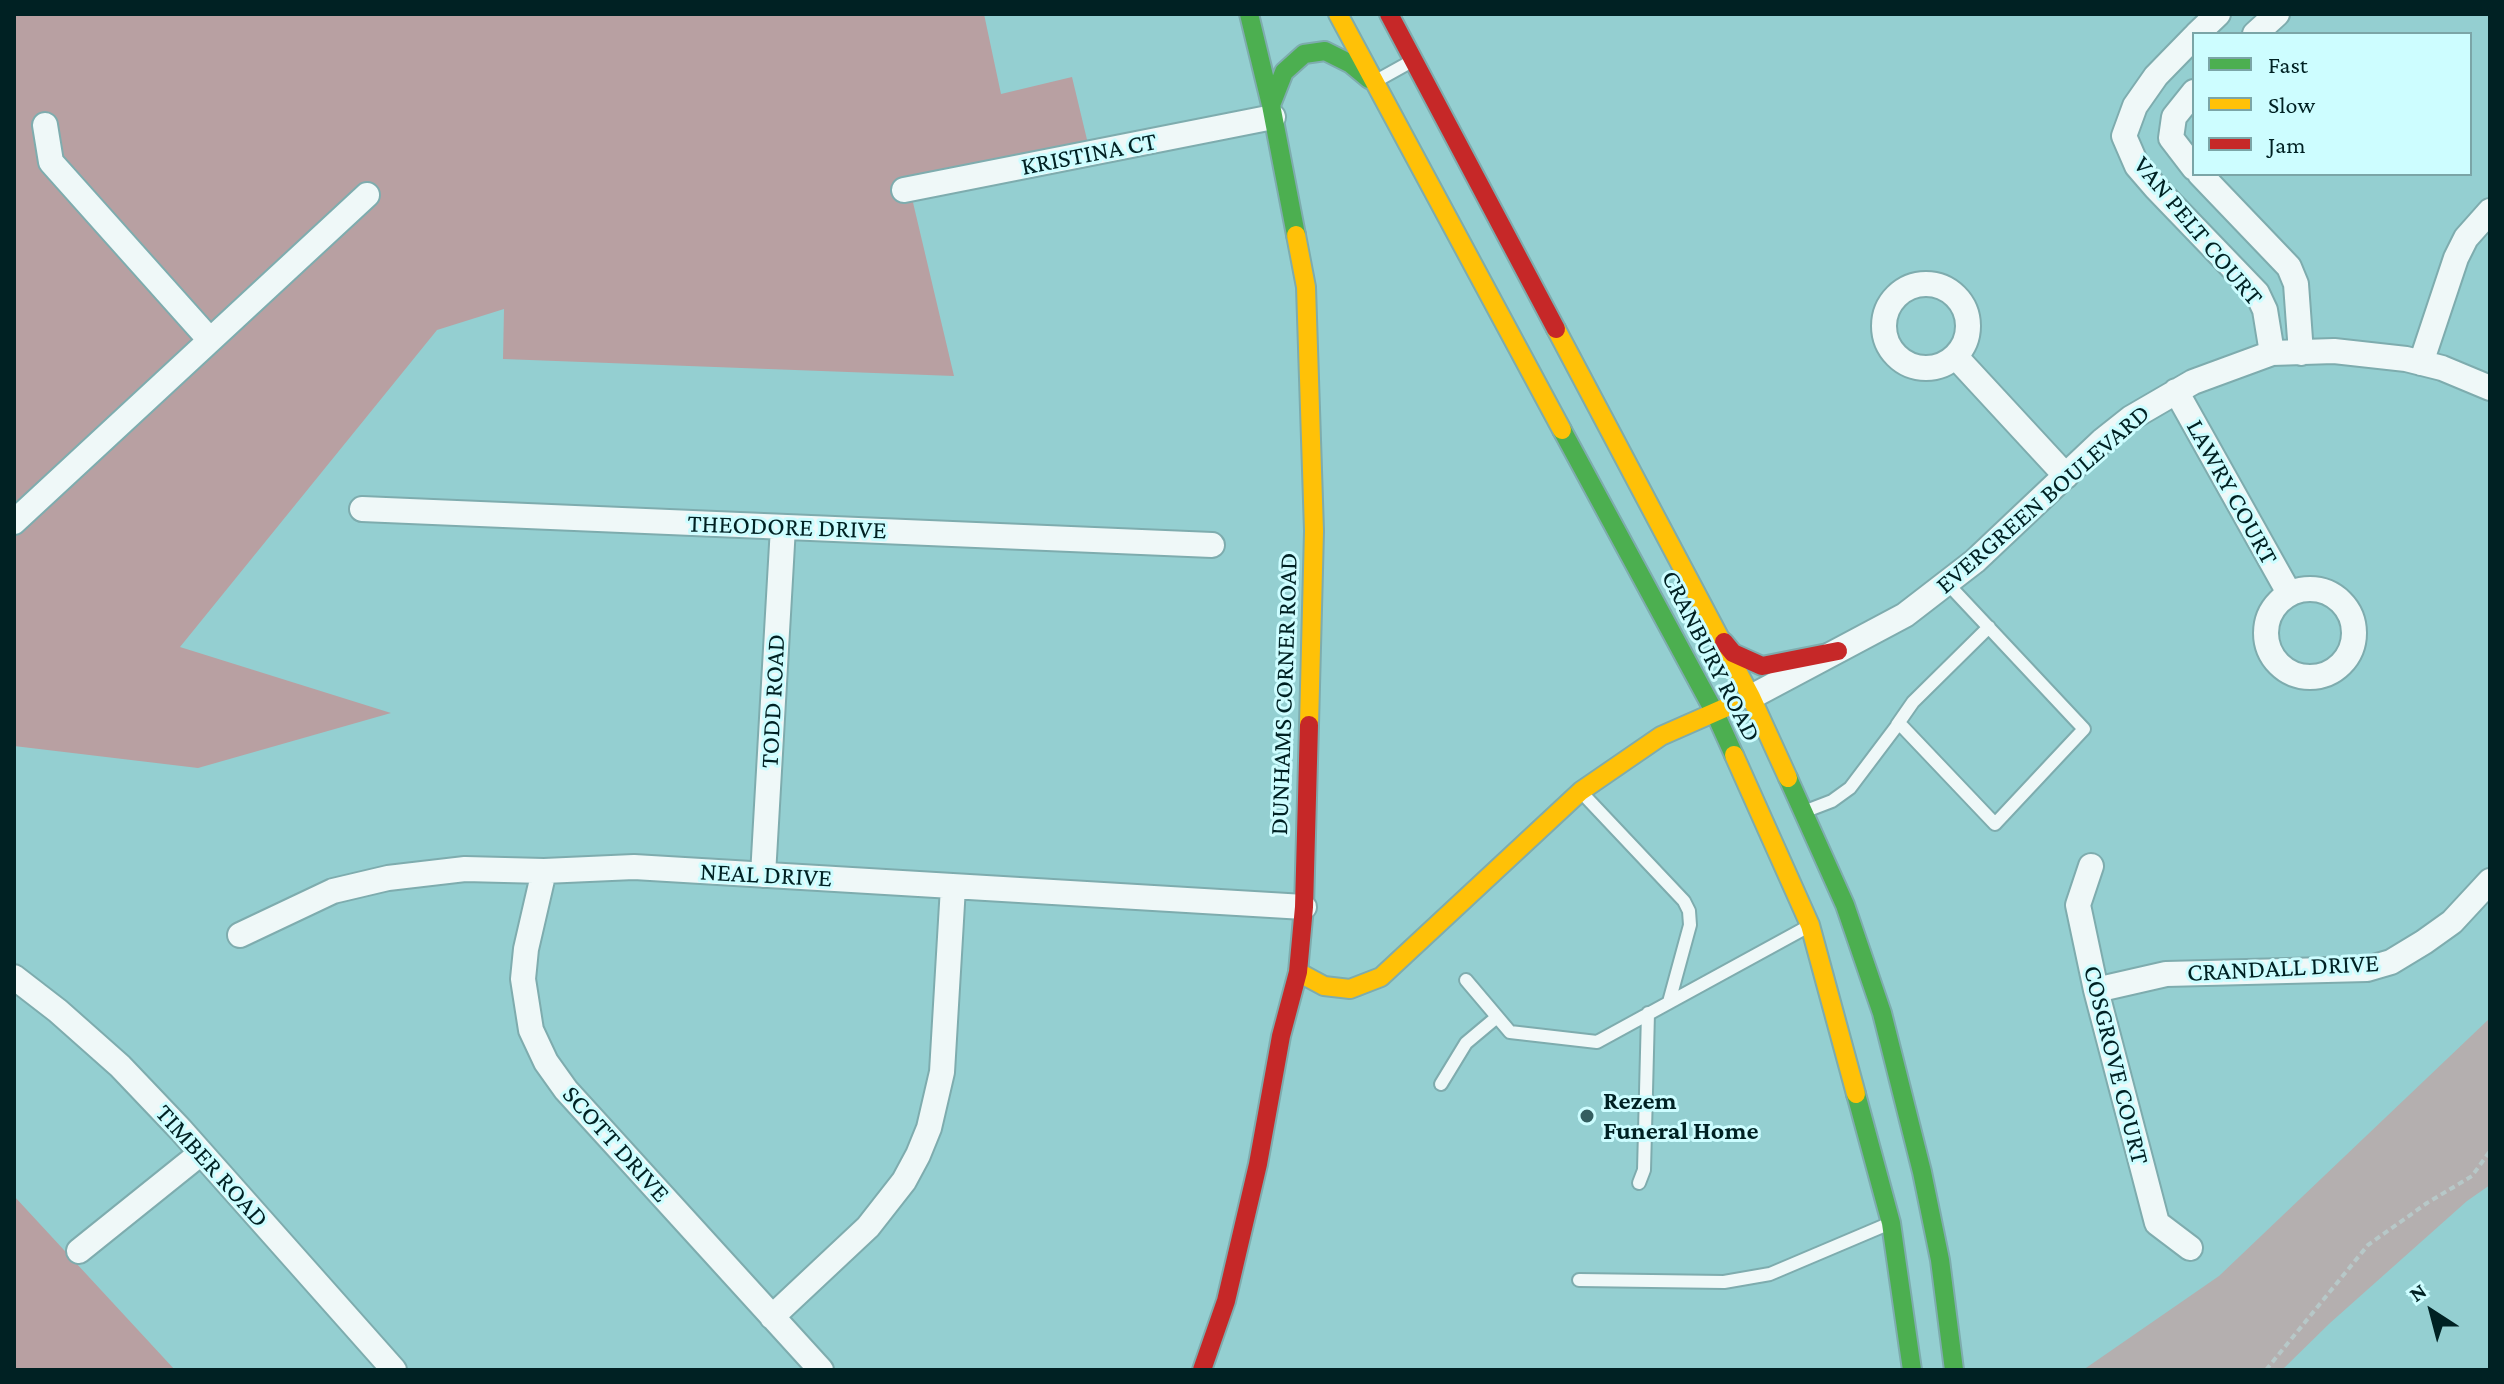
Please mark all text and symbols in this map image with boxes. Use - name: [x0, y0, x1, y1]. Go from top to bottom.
- legend: [2192, 32, 2472, 176]
- text: Fast: [2268, 51, 2308, 78]
- text: Slow: [2268, 91, 2315, 118]
- street label: KRISTINA CT: [1019, 126, 1159, 182]
- text: Jam: [2268, 131, 2306, 158]
- street label: VAN PELT COURT: [2126, 150, 2270, 312]
- street label: EVERGREEN BOULEVARD: [1930, 398, 2156, 600]
- street label: LAWRY COURT: [2179, 414, 2285, 570]
- street label: THEODORE DRIVE: [687, 508, 887, 546]
- street label: DUNHAMS CORNER ROAD: [1263, 552, 1305, 836]
- street label: CRANBURY ROAD: [1654, 565, 1768, 747]
- street label: TODD ROAD: [754, 633, 792, 769]
- street label: NEAL DRIVE: [699, 856, 833, 894]
- street label: CRANDALL DRIVE: [2186, 947, 2380, 989]
- street label: COSGROVE COURT: [2076, 962, 2156, 1168]
- street label: SCOTT DRIVE: [555, 1079, 677, 1209]
- place label: Rezem Funeral Home: [1603, 1085, 1758, 1146]
- street label: TIMBER ROAD: [149, 1098, 275, 1234]
- marker: Rezem Funeral Home: [1578, 1107, 1596, 1125]
- north arrow: [2392, 1272, 2472, 1352]
- text: N: [2404, 1278, 2431, 1307]

